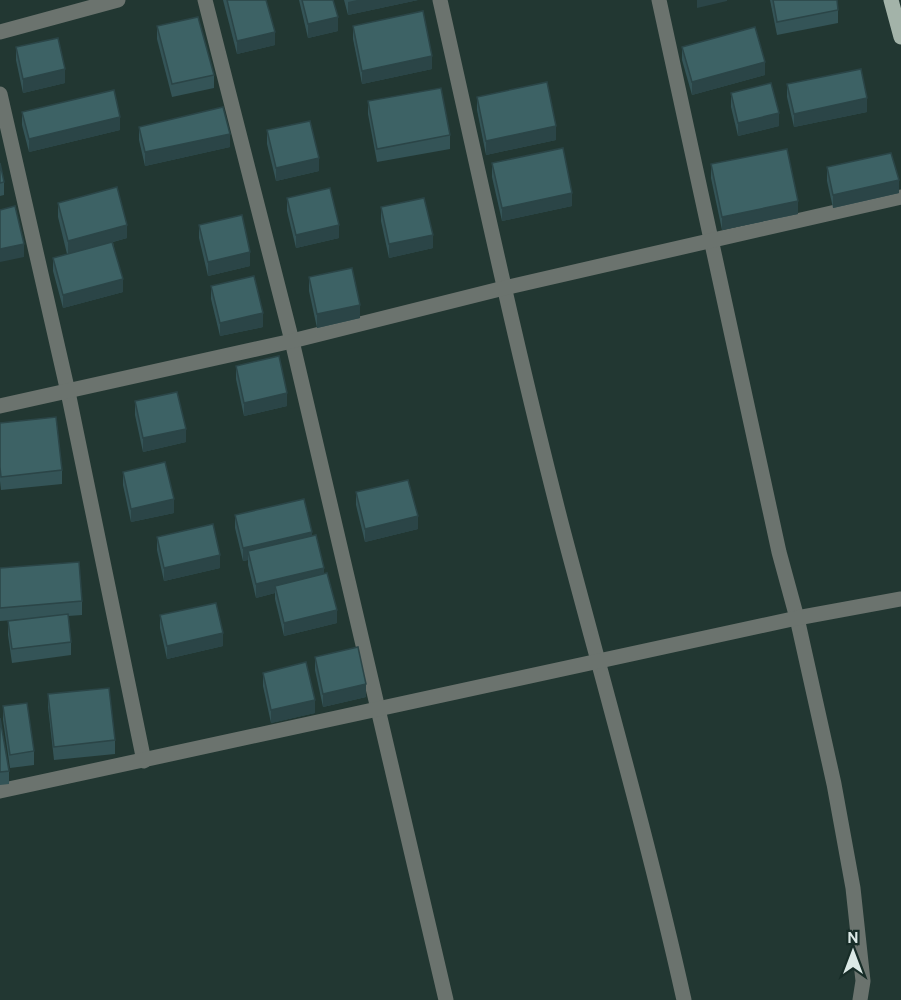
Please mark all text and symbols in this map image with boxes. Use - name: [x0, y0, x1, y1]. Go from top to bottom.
- north arrow: [823, 922, 883, 982]
- text: N: [847, 928, 859, 947]

